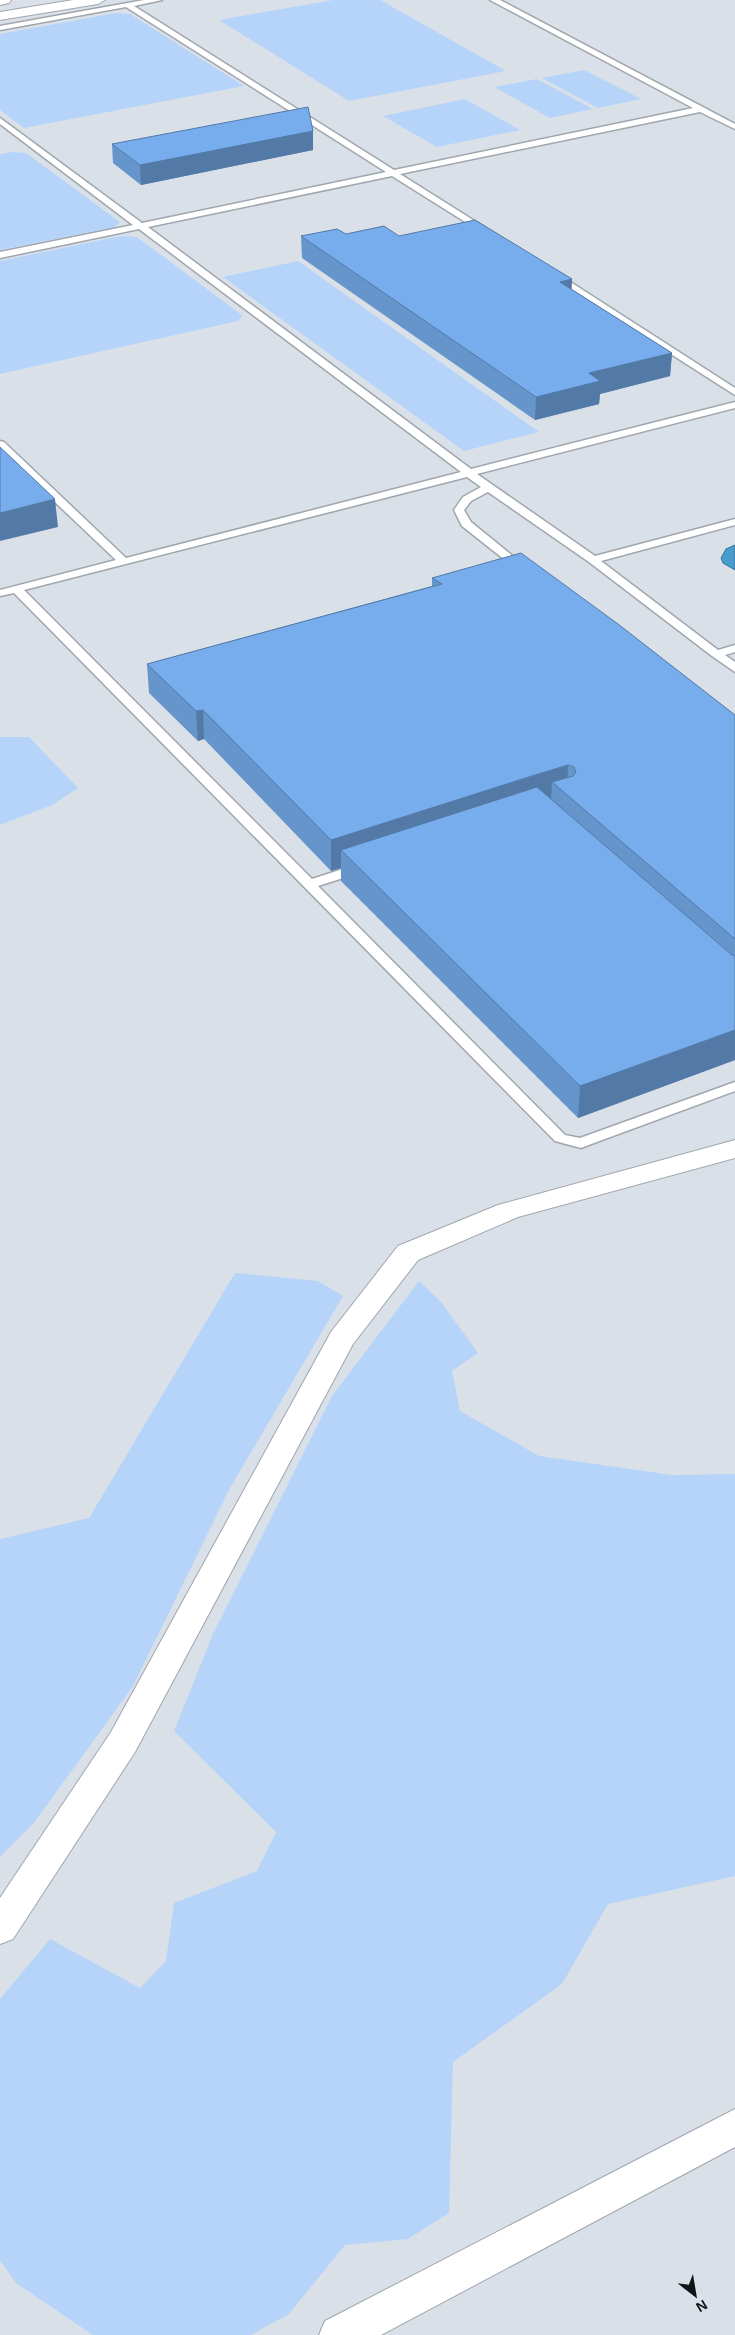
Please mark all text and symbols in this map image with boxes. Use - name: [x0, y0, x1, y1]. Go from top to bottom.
- north arrow: [670, 2270, 720, 2320]
- text: N: [693, 2297, 710, 2316]

